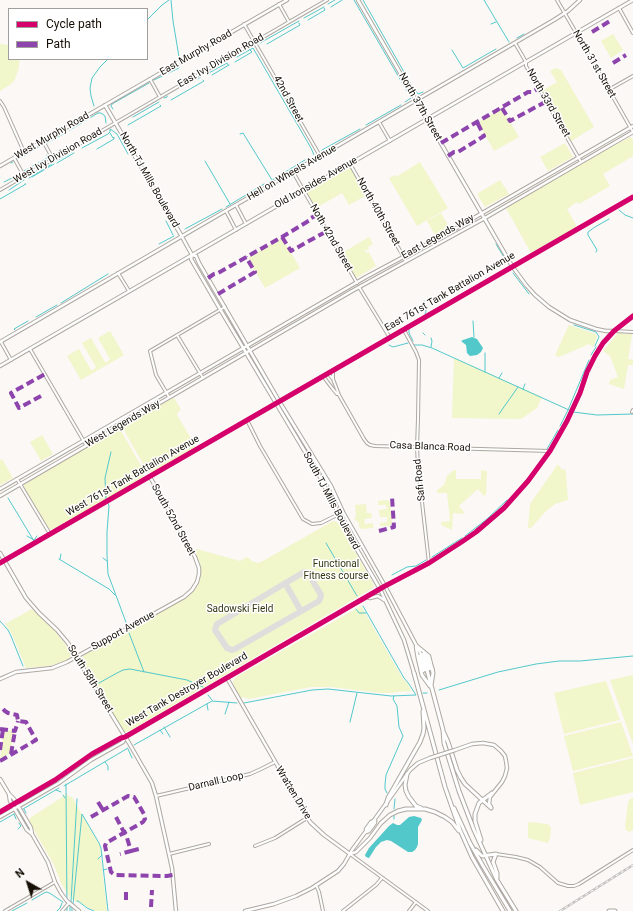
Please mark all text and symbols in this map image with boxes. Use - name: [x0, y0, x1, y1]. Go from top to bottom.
- legend: [8, 8, 148, 60]
- text: Cycle path: [46, 17, 102, 31]
- street label: East Murphy Road: [158, 28, 234, 78]
- street label: North 31st Street: [570, 28, 618, 100]
- street label: East Ivy Division Road: [176, 31, 266, 91]
- text: Path: [46, 37, 71, 51]
- street label: North 33rd Street: [524, 67, 572, 139]
- street label: North 37th Street: [396, 71, 444, 143]
- street label: 42nd Street: [270, 74, 306, 124]
- street label: West Murphy Road: [13, 110, 91, 162]
- street label: West Ivy Division Road: [12, 126, 104, 186]
- street label: North TJ Mills Boulevard: [117, 130, 181, 230]
- street label: Hell on Wheels Avenue: [245, 142, 339, 204]
- street label: Old Ironsides Avenue: [272, 154, 360, 212]
- street label: North 40th Street: [354, 176, 402, 248]
- street label: Noth 42nd Street: [307, 202, 355, 274]
- street label: East Legends Way: [400, 212, 476, 262]
- street label: East 761st Tank Battalion Avenue: [383, 250, 517, 334]
- street label: West Legends Way: [84, 398, 162, 450]
- street label: West 761st Tank Battalion Avenue: [64, 433, 202, 519]
- street label: Casa Blanca Road: [389, 440, 471, 454]
- street label: South TJ Mills Boulevard: [300, 450, 362, 552]
- street label: Safi Road: [412, 458, 428, 502]
- street label: South 52nd Street: [148, 482, 198, 558]
- park label: Functional Fitness course: [303, 558, 369, 582]
- park label: Sadowski Field: [207, 603, 273, 615]
- street label: Support Avenue: [89, 609, 157, 653]
- street label: South 58th Street: [64, 643, 116, 715]
- street label: West Tank Destroyer Boulevard: [124, 650, 250, 730]
- street label: Wratten Drive: [272, 764, 314, 822]
- street label: Darnall Loop: [187, 770, 245, 794]
- north arrow: [8, 863, 48, 903]
- text: N: [13, 866, 27, 881]

